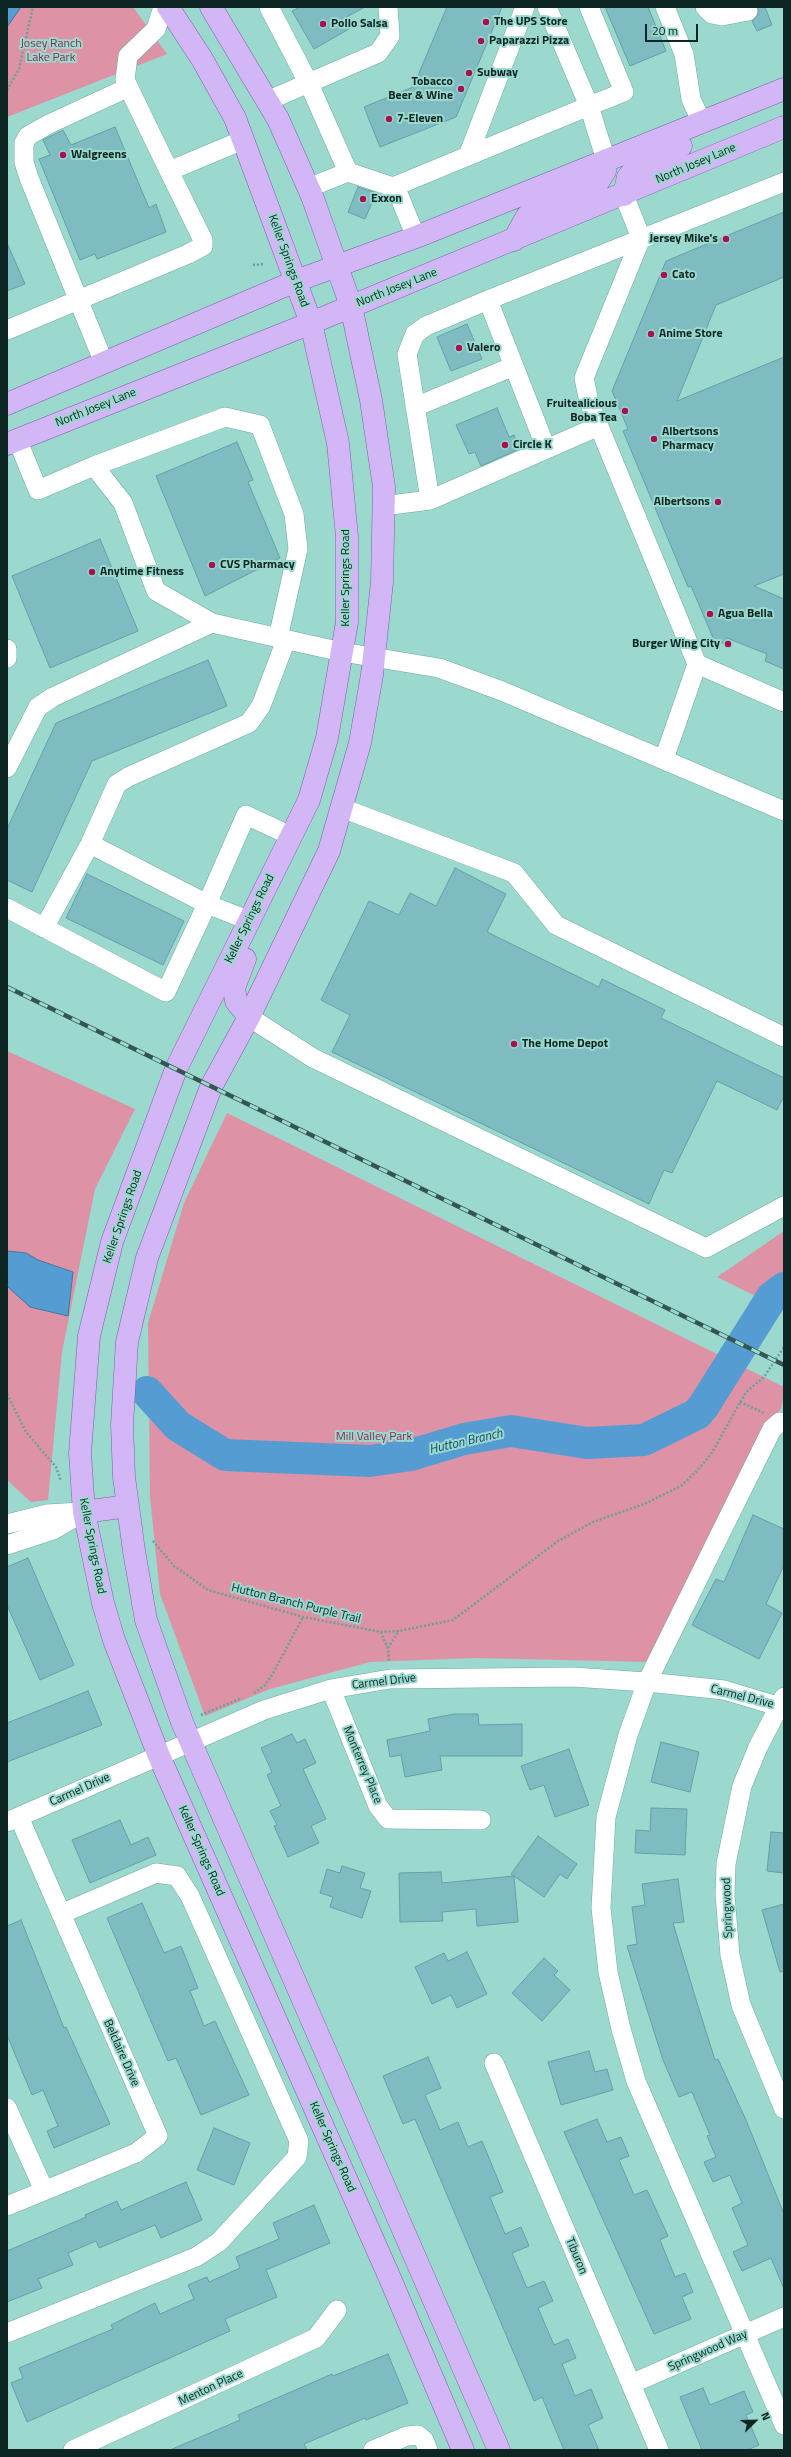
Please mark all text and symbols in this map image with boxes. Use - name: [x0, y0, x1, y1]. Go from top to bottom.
- place label: The UPS Store: [494, 15, 568, 29]
- scale bar: [647, 16, 700, 42]
- place label: Pollo Salsa: [331, 17, 388, 31]
- marker: The UPS Store: [481, 17, 491, 27]
- marker: Pollo Salsa: [318, 19, 328, 29]
- text: 20 m: [652, 21, 678, 40]
- place label: Paparazzi Pizza: [489, 34, 569, 48]
- marker: Paparazzi Pizza: [476, 36, 486, 46]
- park label: Josey Ranch Lake Park: [20, 37, 82, 65]
- place label: Subway: [477, 66, 518, 80]
- marker: Subway: [464, 68, 474, 78]
- place label: Tobacco Beer & Wine: [388, 75, 453, 103]
- marker: Tobacco Beer & Wine: [456, 84, 466, 94]
- place label: 7-Eleven: [397, 112, 443, 126]
- marker: 7-Eleven: [384, 114, 394, 124]
- street label: North Josey Lane: [654, 141, 738, 187]
- place label: Walgreens: [71, 148, 127, 162]
- marker: Walgreens: [58, 150, 68, 160]
- place label: Exxon: [371, 192, 402, 206]
- marker: Exxon: [358, 194, 368, 204]
- street label: Keller Springs Road: [265, 213, 311, 309]
- place label: Jersey Mike's: [650, 232, 718, 246]
- marker: Jersey Mike's: [721, 234, 731, 244]
- street label: North Josey Lane: [355, 265, 439, 311]
- place label: Cato: [672, 268, 695, 282]
- marker: Cato: [659, 270, 669, 280]
- place label: Anime Store: [659, 327, 723, 341]
- marker: Anime Store: [646, 329, 656, 339]
- place label: Valero: [467, 341, 500, 355]
- marker: Valero: [454, 343, 464, 353]
- street label: North Josey Lane: [54, 385, 138, 431]
- place label: Fruitealicious Boba Tea: [547, 397, 617, 425]
- marker: Fruitealicious Boba Tea: [620, 406, 630, 416]
- place label: Albertsons Pharmacy: [662, 425, 718, 453]
- marker: Albertsons Pharmacy: [649, 434, 659, 444]
- place label: Circle K: [513, 438, 552, 452]
- marker: Circle K: [500, 440, 510, 450]
- place label: Albertsons: [654, 495, 710, 509]
- marker: Albertsons: [713, 497, 723, 507]
- street label: Keller Springs Road: [339, 529, 353, 627]
- place label: CVS Pharmacy: [220, 558, 295, 572]
- marker: CVS Pharmacy: [207, 560, 217, 570]
- place label: Anytime Fitness: [100, 565, 184, 579]
- marker: Anytime Fitness: [87, 567, 97, 577]
- place label: Agua Bella: [718, 607, 773, 621]
- marker: Agua Bella: [705, 609, 715, 619]
- place label: Burger Wing City: [632, 637, 720, 651]
- marker: Burger Wing City: [723, 639, 733, 649]
- street label: Keller Springs Road: [222, 872, 278, 966]
- place label: The Home Depot: [522, 1037, 608, 1051]
- marker: The Home Depot: [509, 1039, 519, 1049]
- street label: Keller Springs Road: [100, 1169, 146, 1265]
- water label: Hutton Branch: [428, 1426, 504, 1458]
- park label: Mill Valley Park: [336, 1430, 412, 1444]
- street label: Keller Springs Road: [76, 1497, 108, 1595]
- street label: Hutton Branch Purple Trail: [230, 1581, 362, 1627]
- street label: Carmel Drive: [351, 1671, 417, 1693]
- street label: Carmel Drive: [709, 1682, 775, 1712]
- street label: Monterrey Place: [339, 1724, 385, 1806]
- street label: Carmel Drive: [48, 1770, 112, 1810]
- street label: Keller Springs Road: [175, 1804, 227, 1898]
- street label: Springwood: [720, 1878, 736, 1938]
- street label: Belclaire Drive: [100, 2017, 142, 2089]
- street label: Keller Springs Road: [306, 2100, 358, 2194]
- street label: Tiburon: [562, 2235, 590, 2277]
- street label: Springwood Way: [666, 2327, 750, 2375]
- street label: Menton Place: [177, 2367, 245, 2409]
- north arrow: [735, 2401, 775, 2441]
- text: N: [757, 2410, 775, 2423]

